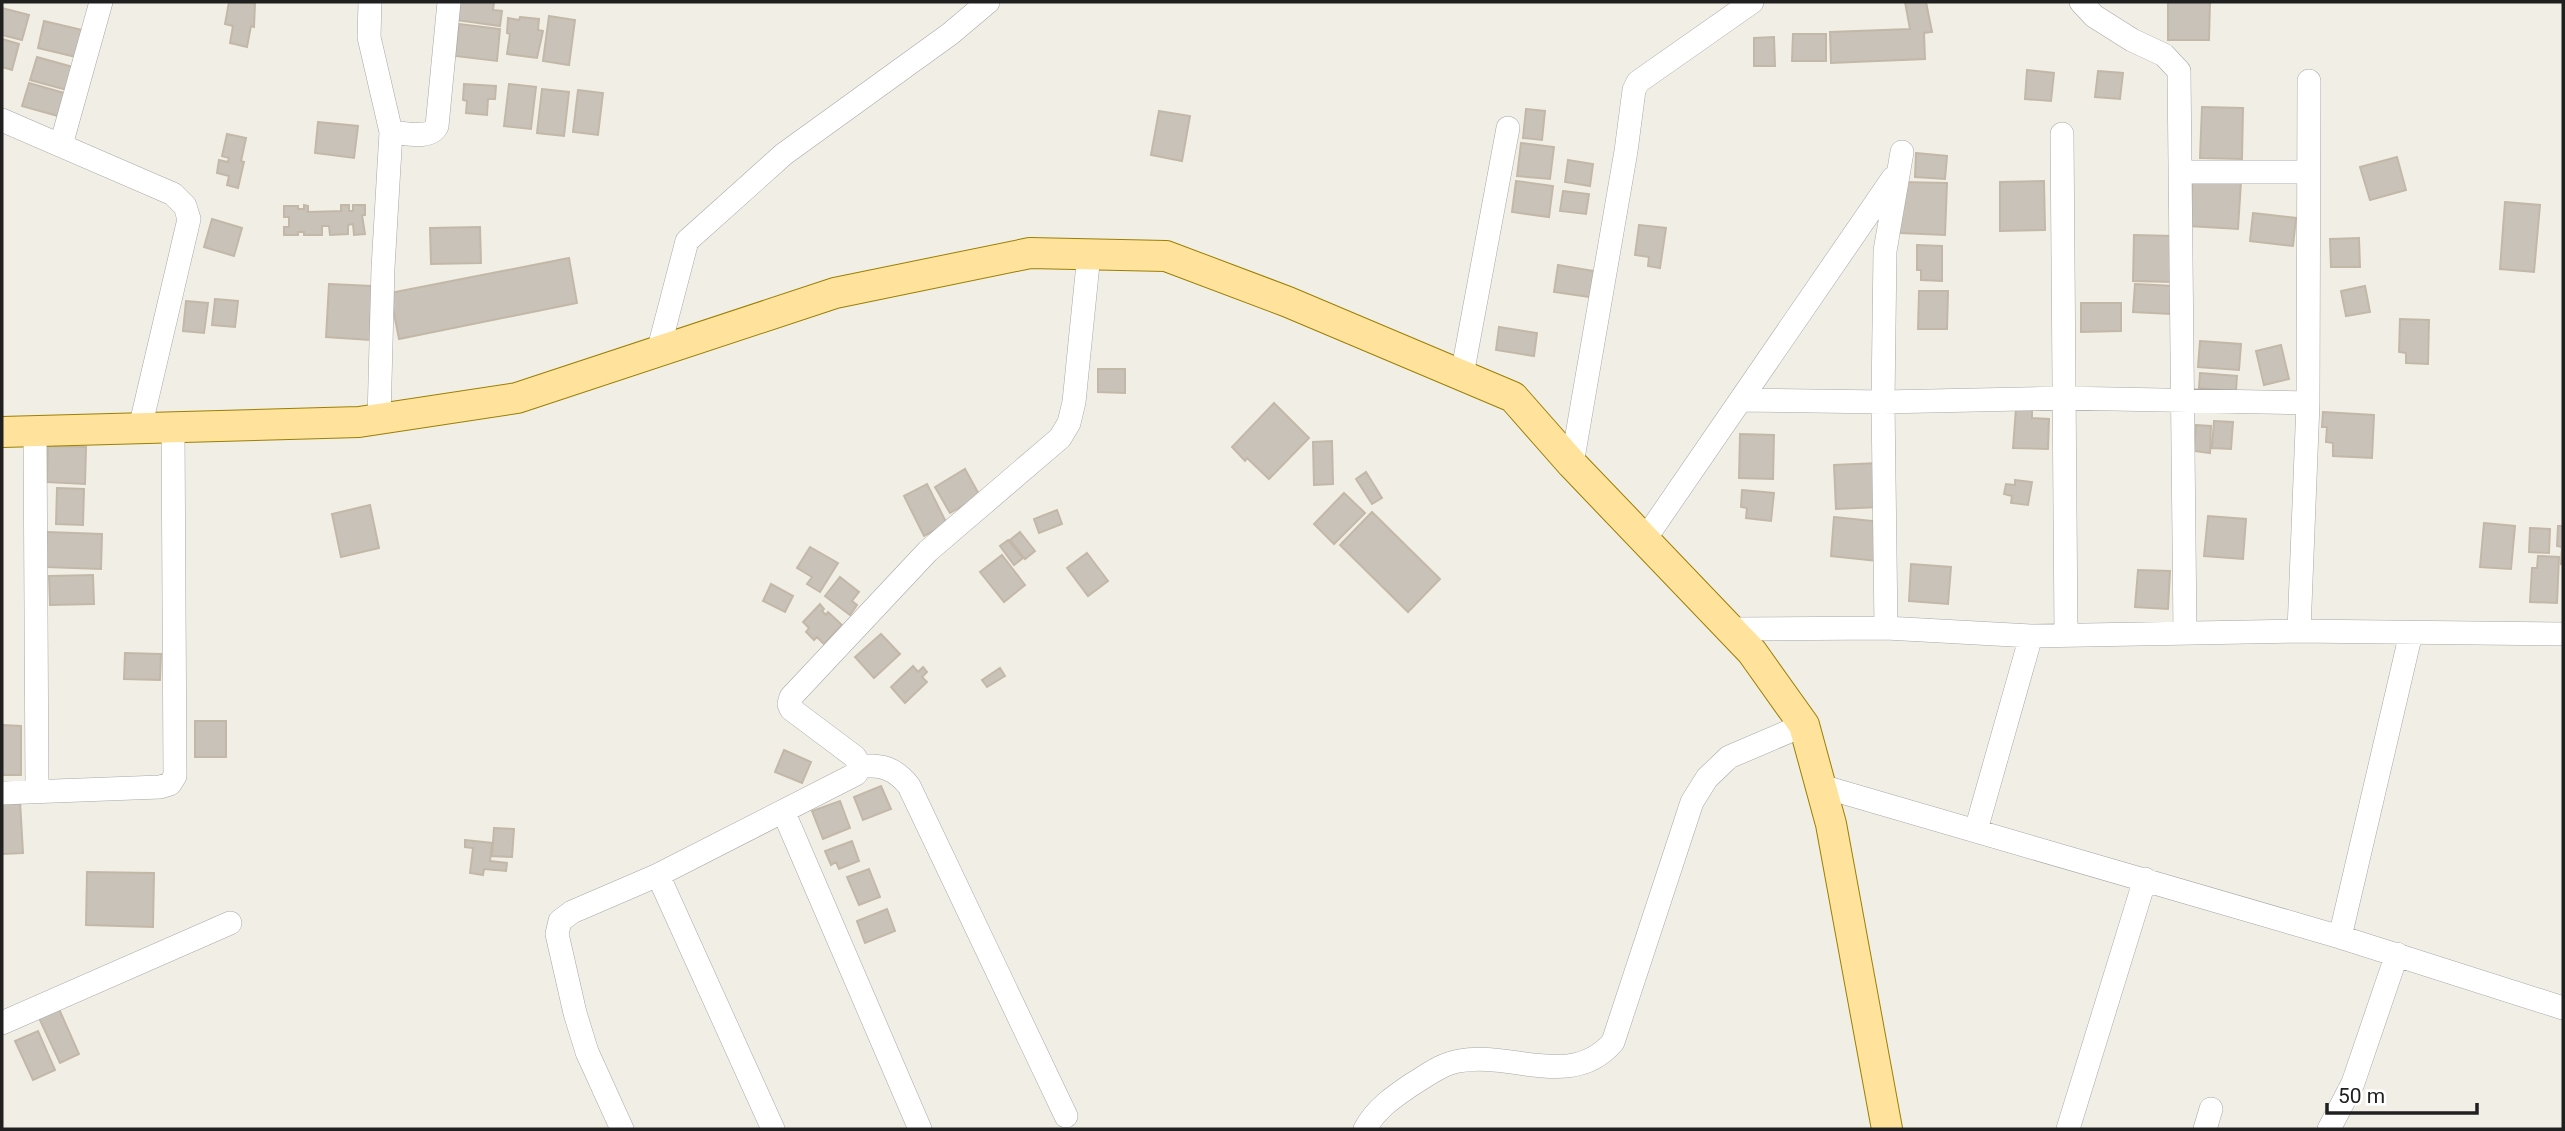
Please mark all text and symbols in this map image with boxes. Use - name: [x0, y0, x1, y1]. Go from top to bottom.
- scale bar: [2327, 1072, 2478, 1116]
- text: 50 m: [2338, 1084, 2385, 1108]

